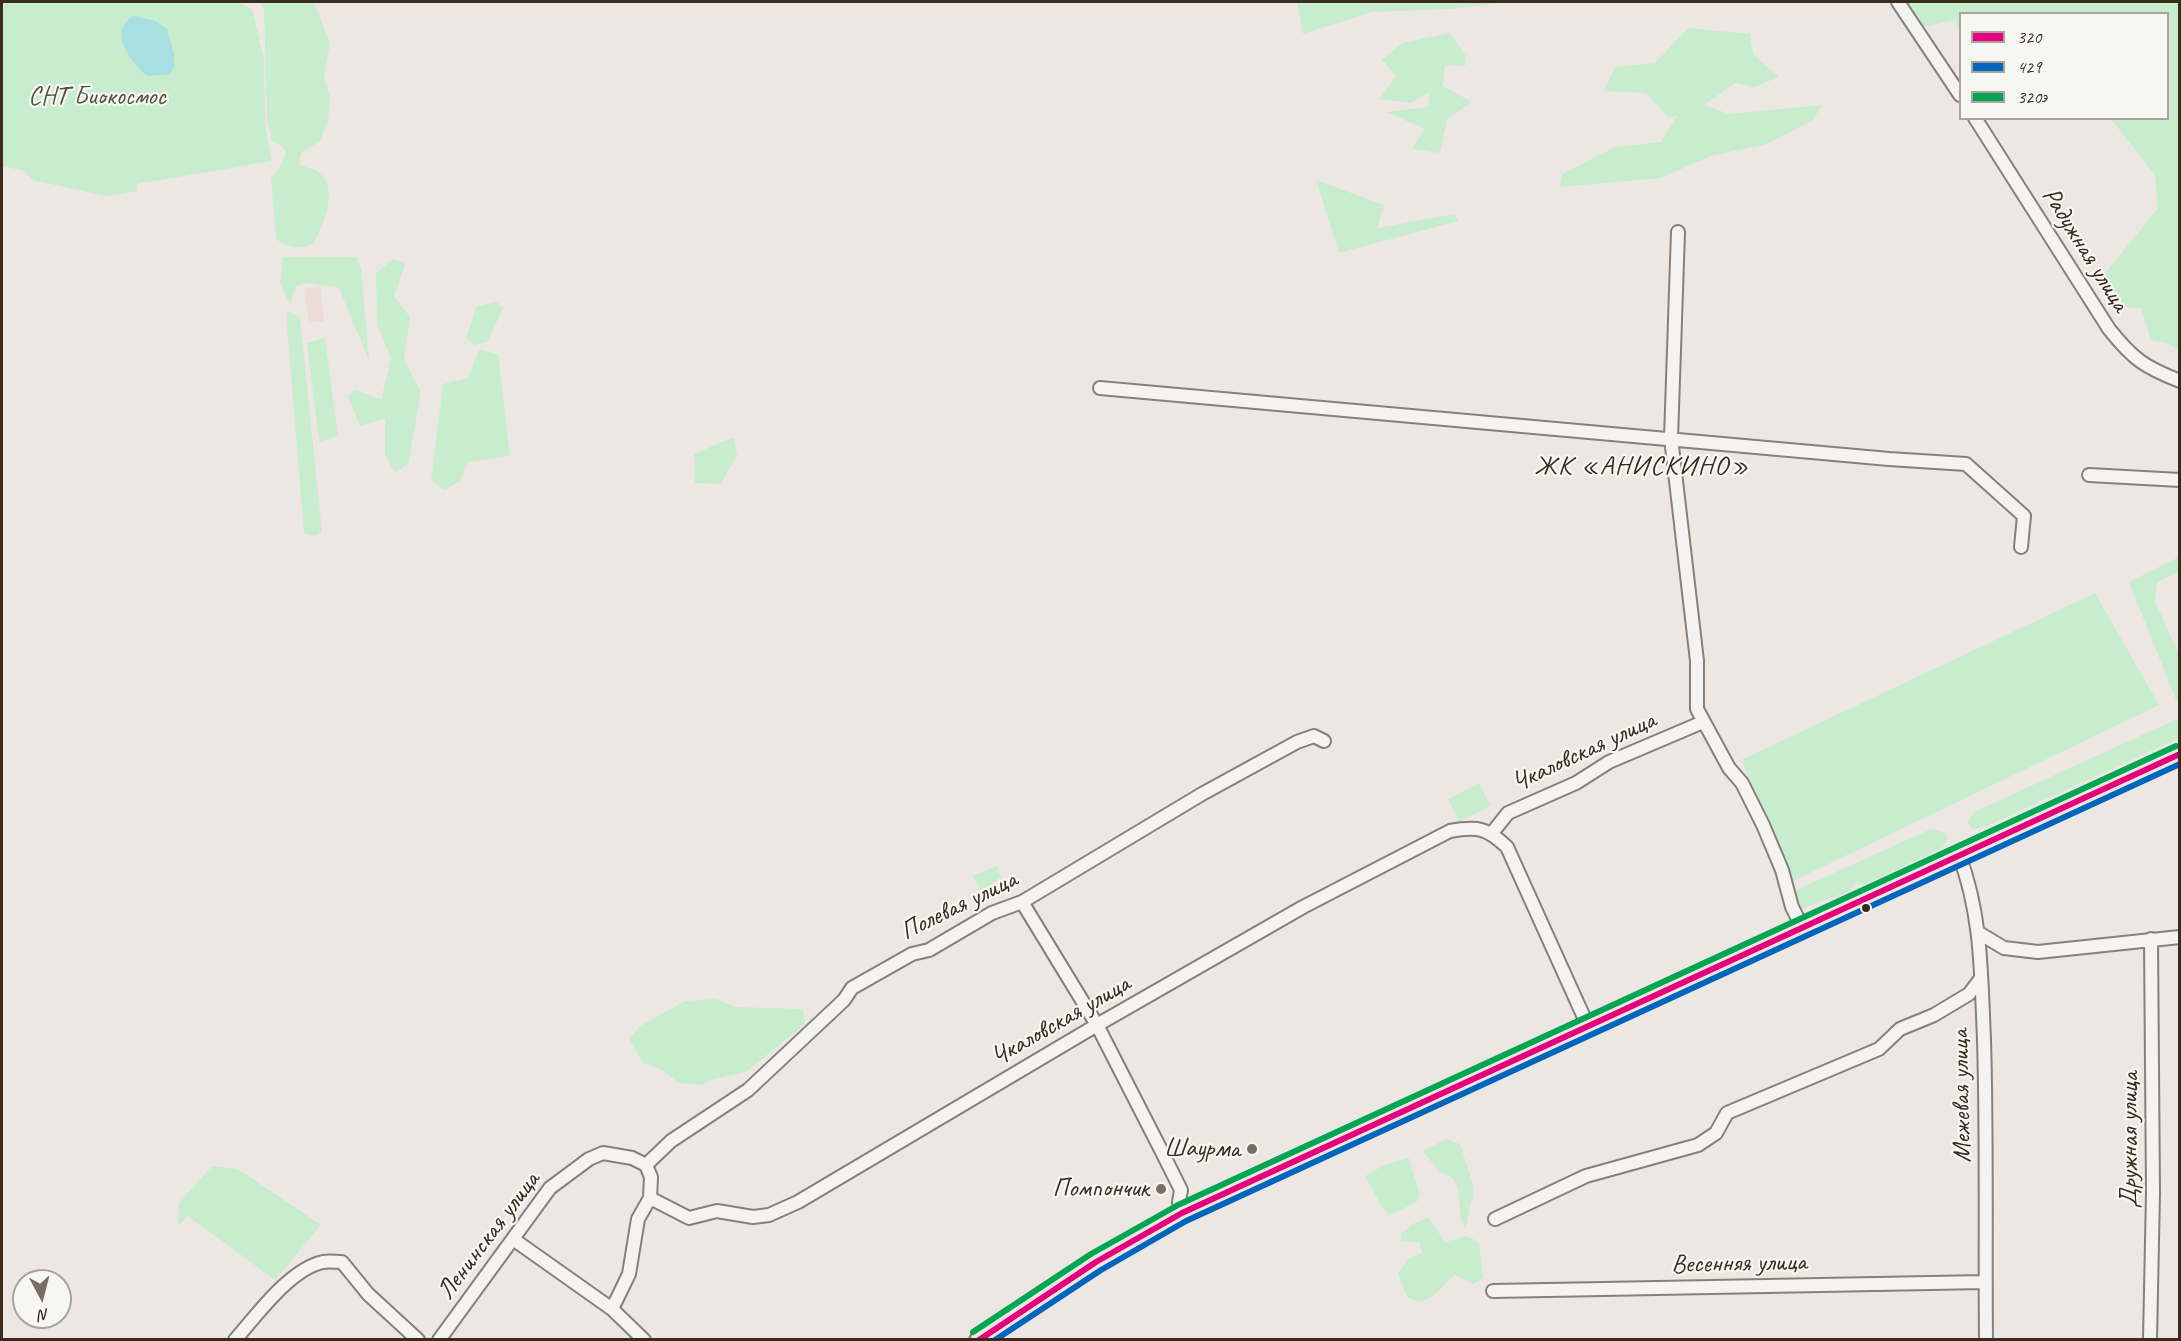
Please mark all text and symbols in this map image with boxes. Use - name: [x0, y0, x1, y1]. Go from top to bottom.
- legend: [1959, 12, 2169, 120]
- text: 320: [2017, 26, 2041, 48]
- text: 429: [2017, 56, 2041, 78]
- park label: СНТ Биокосмос: [28, 81, 166, 113]
- text: 320э: [2017, 86, 2047, 108]
- street label: Радужная улица: [2034, 182, 2136, 318]
- district label: ЖК «АНИСКИНО»: [1535, 451, 1749, 483]
- street label: Чкаловская улица: [1507, 705, 1661, 799]
- street label: Полевая улица: [896, 864, 1022, 948]
- unlabelled marker: [1860, 902, 1872, 914]
- street label: Чкаловская улица: [986, 969, 1136, 1073]
- street label: Межевая улица: [1945, 1029, 1979, 1163]
- street label: Дружная улица: [2114, 1072, 2146, 1208]
- place label: Шаурма: [1164, 1133, 1240, 1165]
- marker: Шаурма: [1245, 1142, 1259, 1156]
- street label: Ленинская улица: [431, 1166, 547, 1306]
- place label: Помпончик: [1053, 1173, 1149, 1205]
- marker: Помпончик: [1154, 1182, 1168, 1196]
- street label: Весенняя улица: [1671, 1247, 1807, 1281]
- north arrow: [12, 1269, 72, 1329]
- text: N: [38, 1304, 50, 1325]

